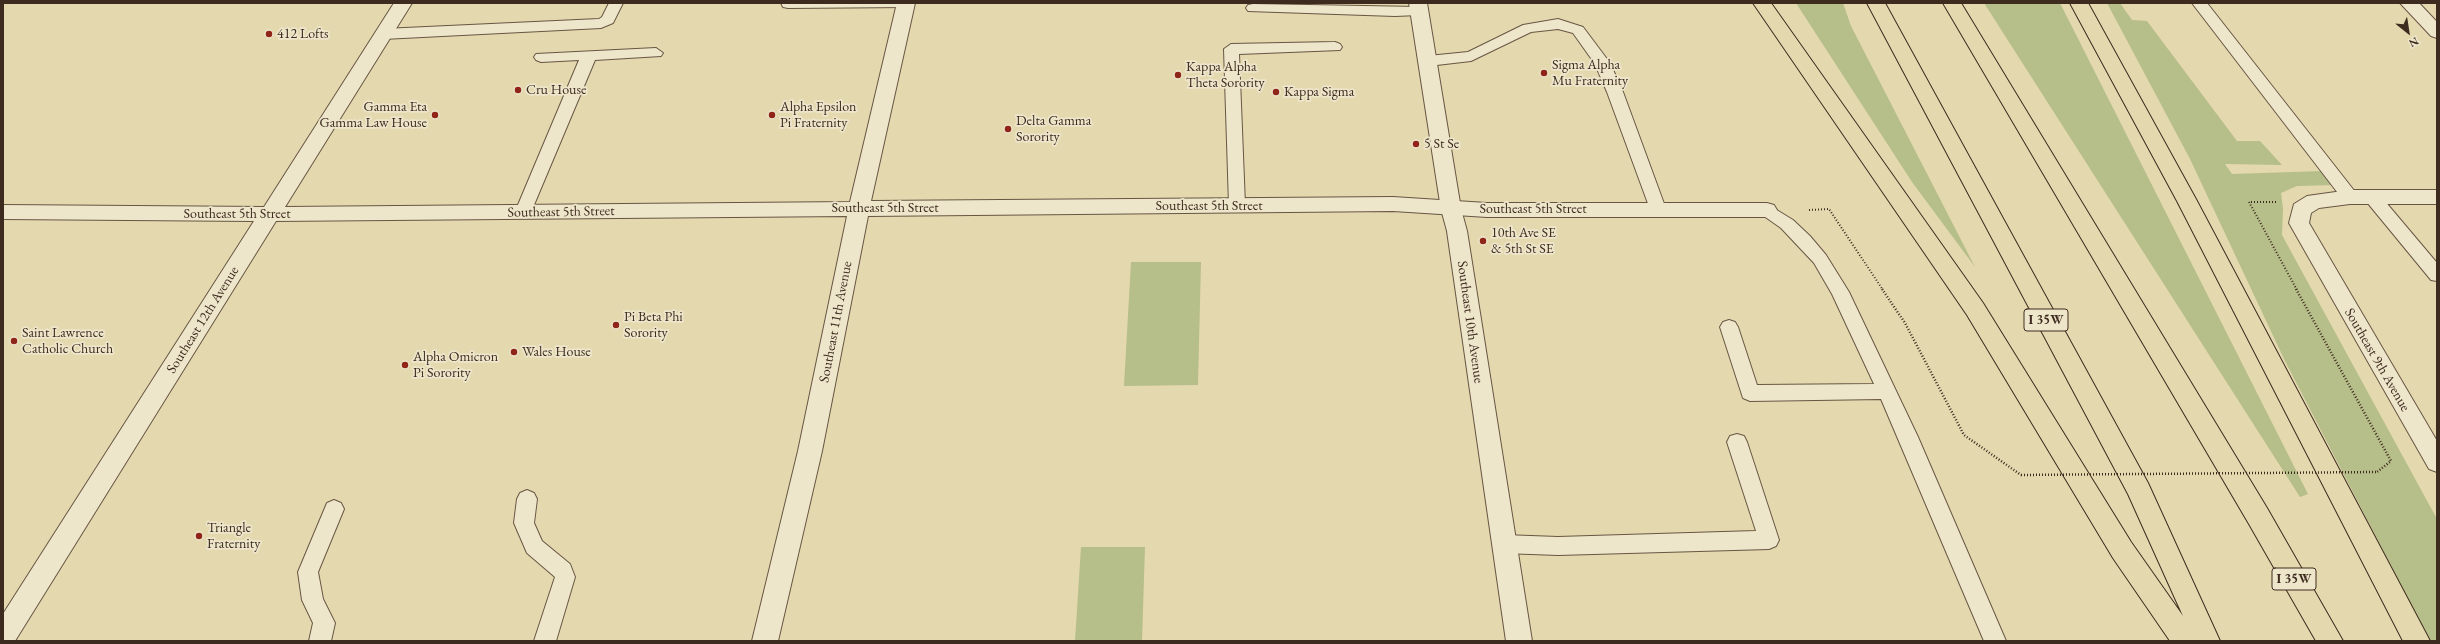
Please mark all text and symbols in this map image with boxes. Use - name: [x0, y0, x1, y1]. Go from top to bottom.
- north arrow: [2388, 12, 2428, 52]
- place label: 412 Lofts: [277, 26, 328, 42]
- marker: 412 Lofts: [264, 29, 274, 39]
- text: N: [2407, 34, 2421, 51]
- place label: Sigma Alpha Mu Fraternity: [1552, 57, 1628, 90]
- place label: Kappa Alpha Theta Sorority: [1186, 59, 1265, 92]
- marker: Sigma Alpha Mu Fraternity: [1539, 68, 1549, 78]
- marker: Kappa Alpha Theta Sorority: [1173, 70, 1183, 80]
- place label: Cru House: [526, 82, 586, 98]
- place label: Kappa Sigma: [1284, 84, 1354, 100]
- marker: Cru House: [513, 85, 523, 95]
- marker: Kappa Sigma: [1271, 87, 1281, 97]
- place label: Gamma Eta Gamma Law House: [320, 99, 427, 132]
- place label: Alpha Epsilon Pi Fraternity: [780, 99, 856, 132]
- marker: Gamma Eta Gamma Law House: [430, 110, 440, 120]
- marker: Alpha Epsilon Pi Fraternity: [767, 110, 777, 120]
- place label: Delta Gamma Sorority: [1016, 113, 1091, 146]
- marker: Delta Gamma Sorority: [1003, 124, 1013, 134]
- place label: 5 St Se: [1424, 136, 1459, 152]
- marker: 5 St Se: [1411, 139, 1421, 149]
- street label: Southeast 5th Street: [1155, 198, 1263, 214]
- street label: Southeast 5th Street: [831, 200, 939, 216]
- street label: Southeast 5th Street: [1479, 201, 1587, 217]
- street label: Southeast 5th Street: [507, 203, 615, 221]
- street label: Southeast 5th Street: [183, 206, 291, 222]
- place label: 10th Ave SE & 5th St SE: [1491, 225, 1556, 258]
- marker: 10th Ave SE & 5th St SE: [1478, 236, 1488, 246]
- street label: Southeast 11th Avenue: [816, 260, 856, 384]
- street label: Southeast 10th Avenue: [1453, 260, 1487, 384]
- street label: Southeast 12th Avenue: [163, 263, 243, 377]
- street label: Southeast 9th Avenue: [2341, 305, 2413, 415]
- place label: Pi Beta Phi Sorority: [624, 309, 683, 342]
- road number: I 35W: [2024, 309, 2068, 331]
- marker: Pi Beta Phi Sorority: [611, 320, 621, 330]
- place label: Saint Lawrence Catholic Church: [22, 325, 113, 358]
- marker: Saint Lawrence Catholic Church: [9, 336, 19, 346]
- place label: Wales House: [522, 344, 591, 360]
- marker: Wales House: [509, 347, 519, 357]
- place label: Alpha Omicron Pi Sorority: [413, 349, 498, 382]
- marker: Alpha Omicron Pi Sorority: [400, 360, 410, 370]
- place label: Triangle Fraternity: [207, 520, 260, 552]
- marker: Triangle Fraternity: [194, 531, 204, 541]
- road number: I 35W: [2272, 568, 2316, 590]

